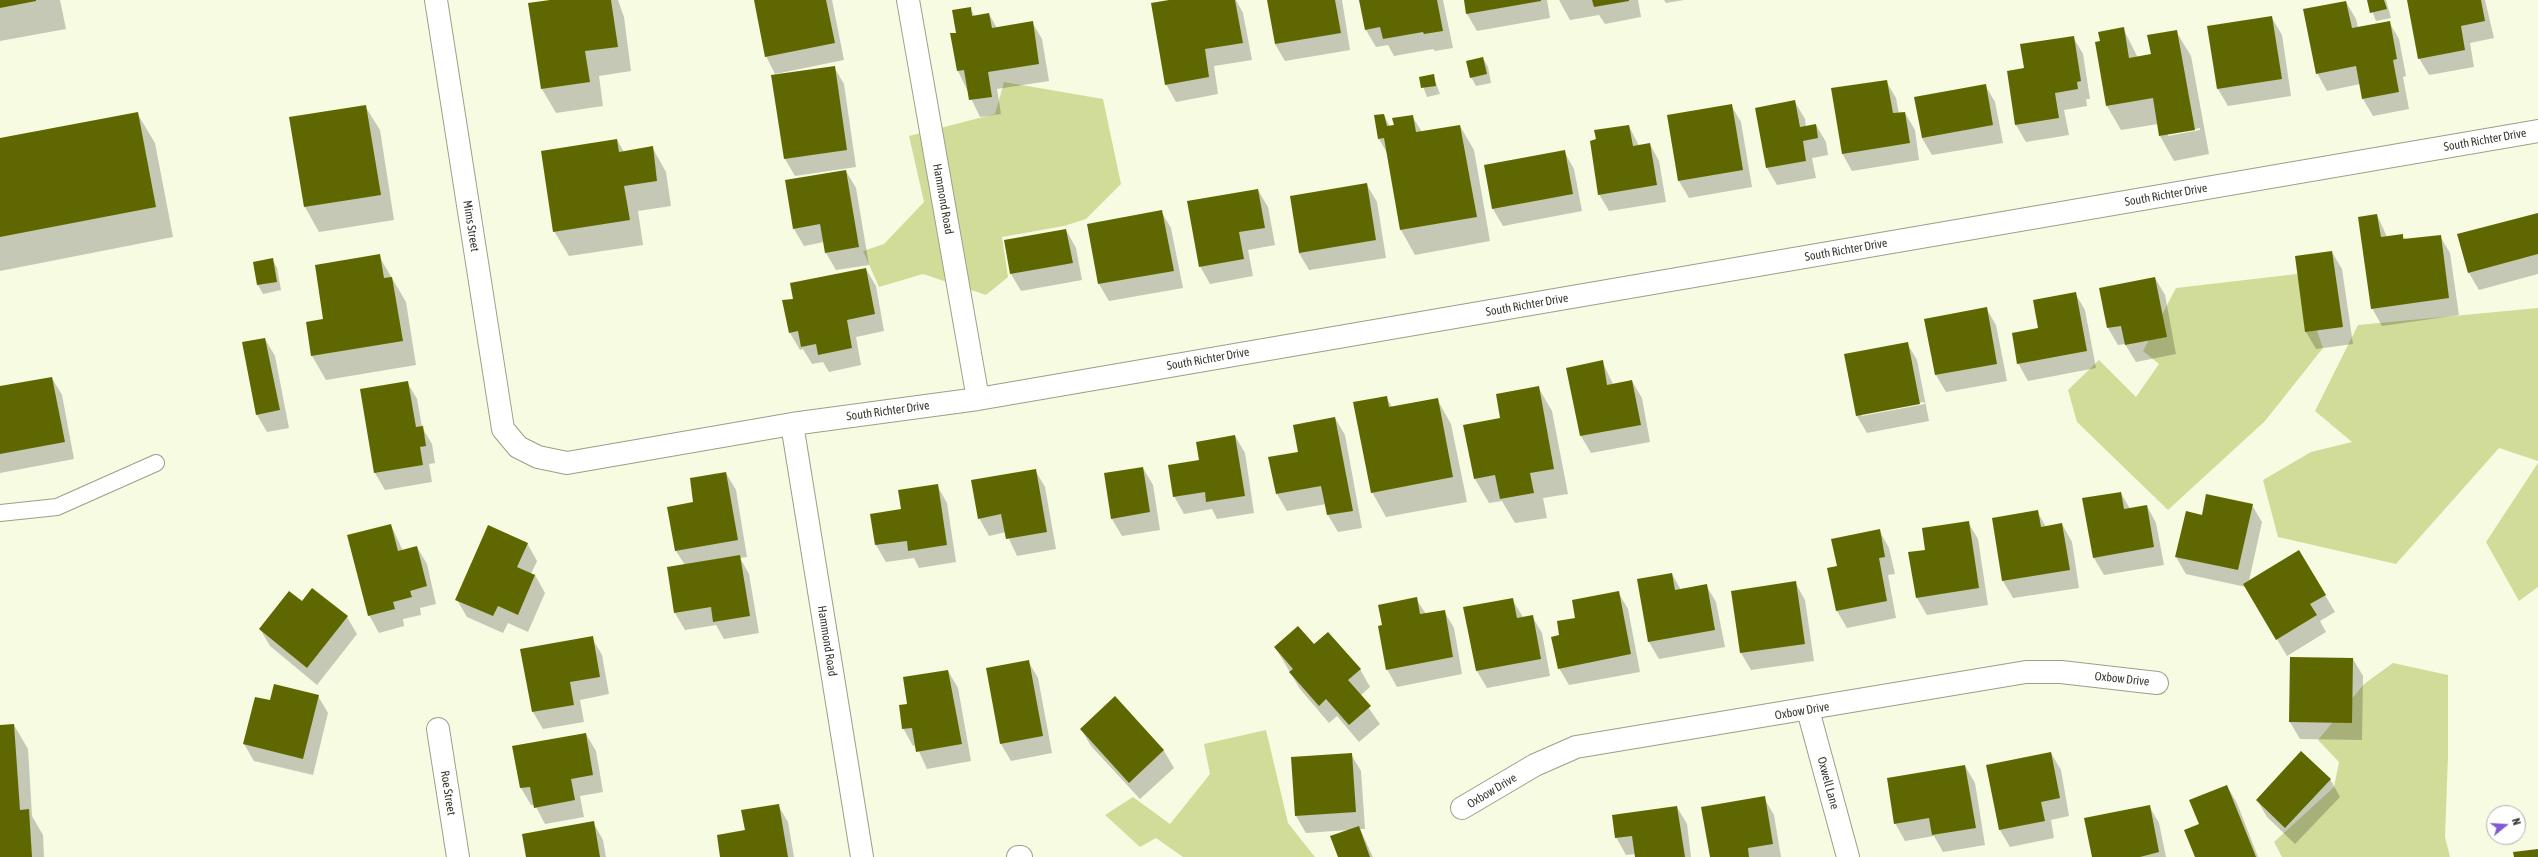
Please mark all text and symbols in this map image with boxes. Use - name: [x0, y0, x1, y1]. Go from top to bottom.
- street label: South Richter Drive: [2443, 126, 2527, 154]
- street label: Hammond Road: [930, 163, 956, 235]
- street label: South Richter Drive: [2124, 181, 2208, 209]
- street label: Mims Street: [460, 199, 482, 253]
- street label: South Richter Drive: [1804, 236, 1888, 264]
- street label: South Richter Drive: [1485, 291, 1569, 319]
- street label: South Richter Drive: [1166, 345, 1250, 373]
- street label: South Richter Drive: [846, 398, 930, 424]
- street label: Hammond Road: [814, 605, 840, 677]
- street label: Oxbow Drive: [2094, 669, 2150, 689]
- street label: Oxbow Drive: [1774, 699, 1830, 723]
- street label: Oxwell Lane: [1814, 755, 1842, 811]
- street label: Roe Street: [437, 770, 459, 816]
- street label: Oxbow Drive: [1465, 771, 1519, 811]
- north arrow: [2486, 805, 2526, 845]
- text: N: [2510, 817, 2523, 827]

